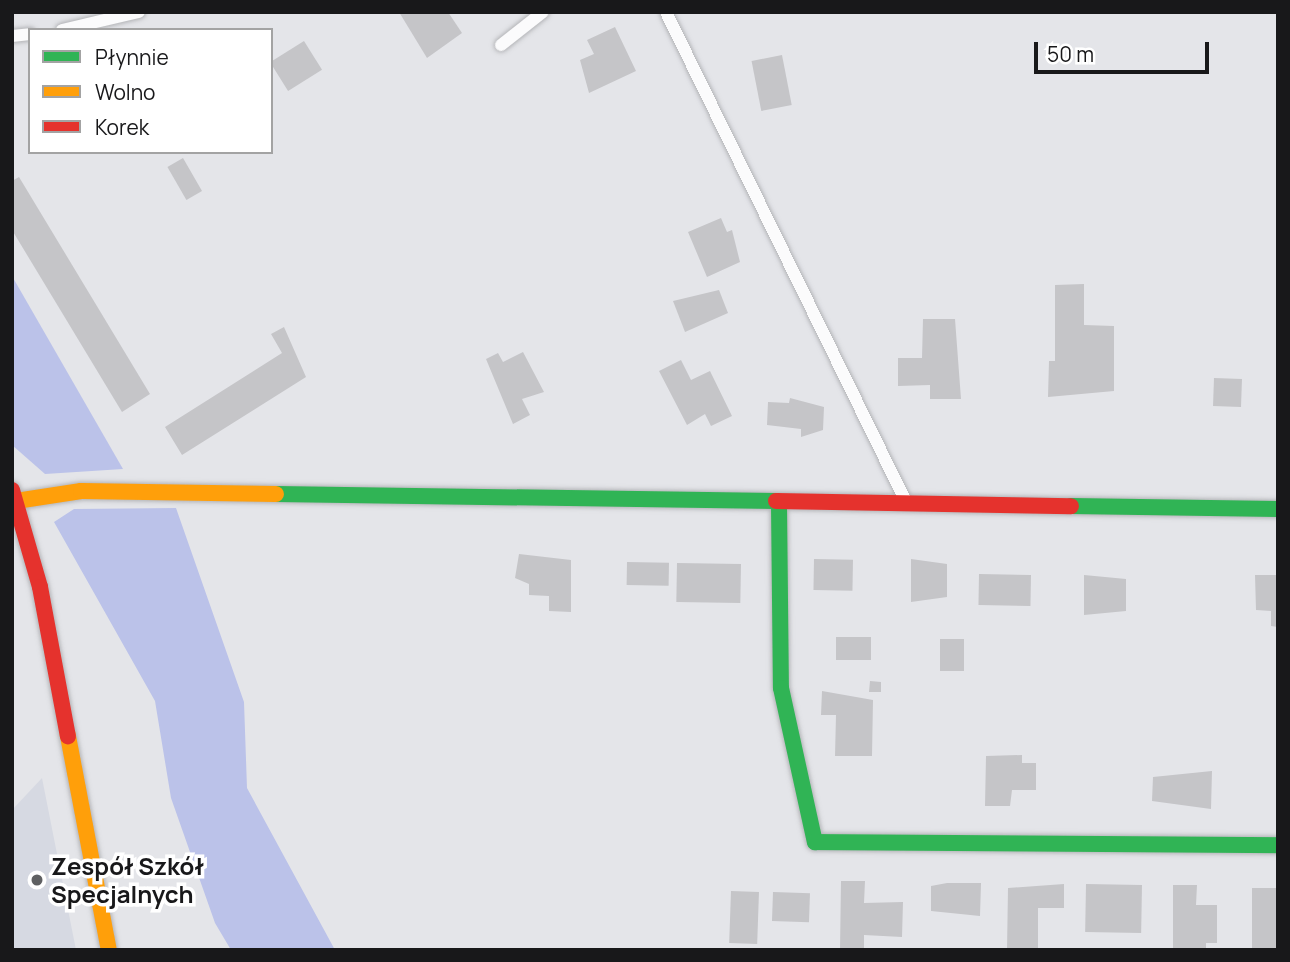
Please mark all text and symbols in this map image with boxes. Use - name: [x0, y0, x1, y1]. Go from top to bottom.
- legend: [28, 28, 273, 154]
- scale bar: [1038, 28, 1213, 72]
- text: 50 m: [1047, 40, 1094, 68]
- text: Płynnie: [95, 43, 169, 71]
- text: Wolno: [95, 78, 156, 106]
- text: Korek: [95, 113, 149, 141]
- place label: Zespół Szkół Specjalnych: [51, 852, 204, 908]
- marker: Zespół Szkół Specjalnych: [29, 872, 45, 888]

